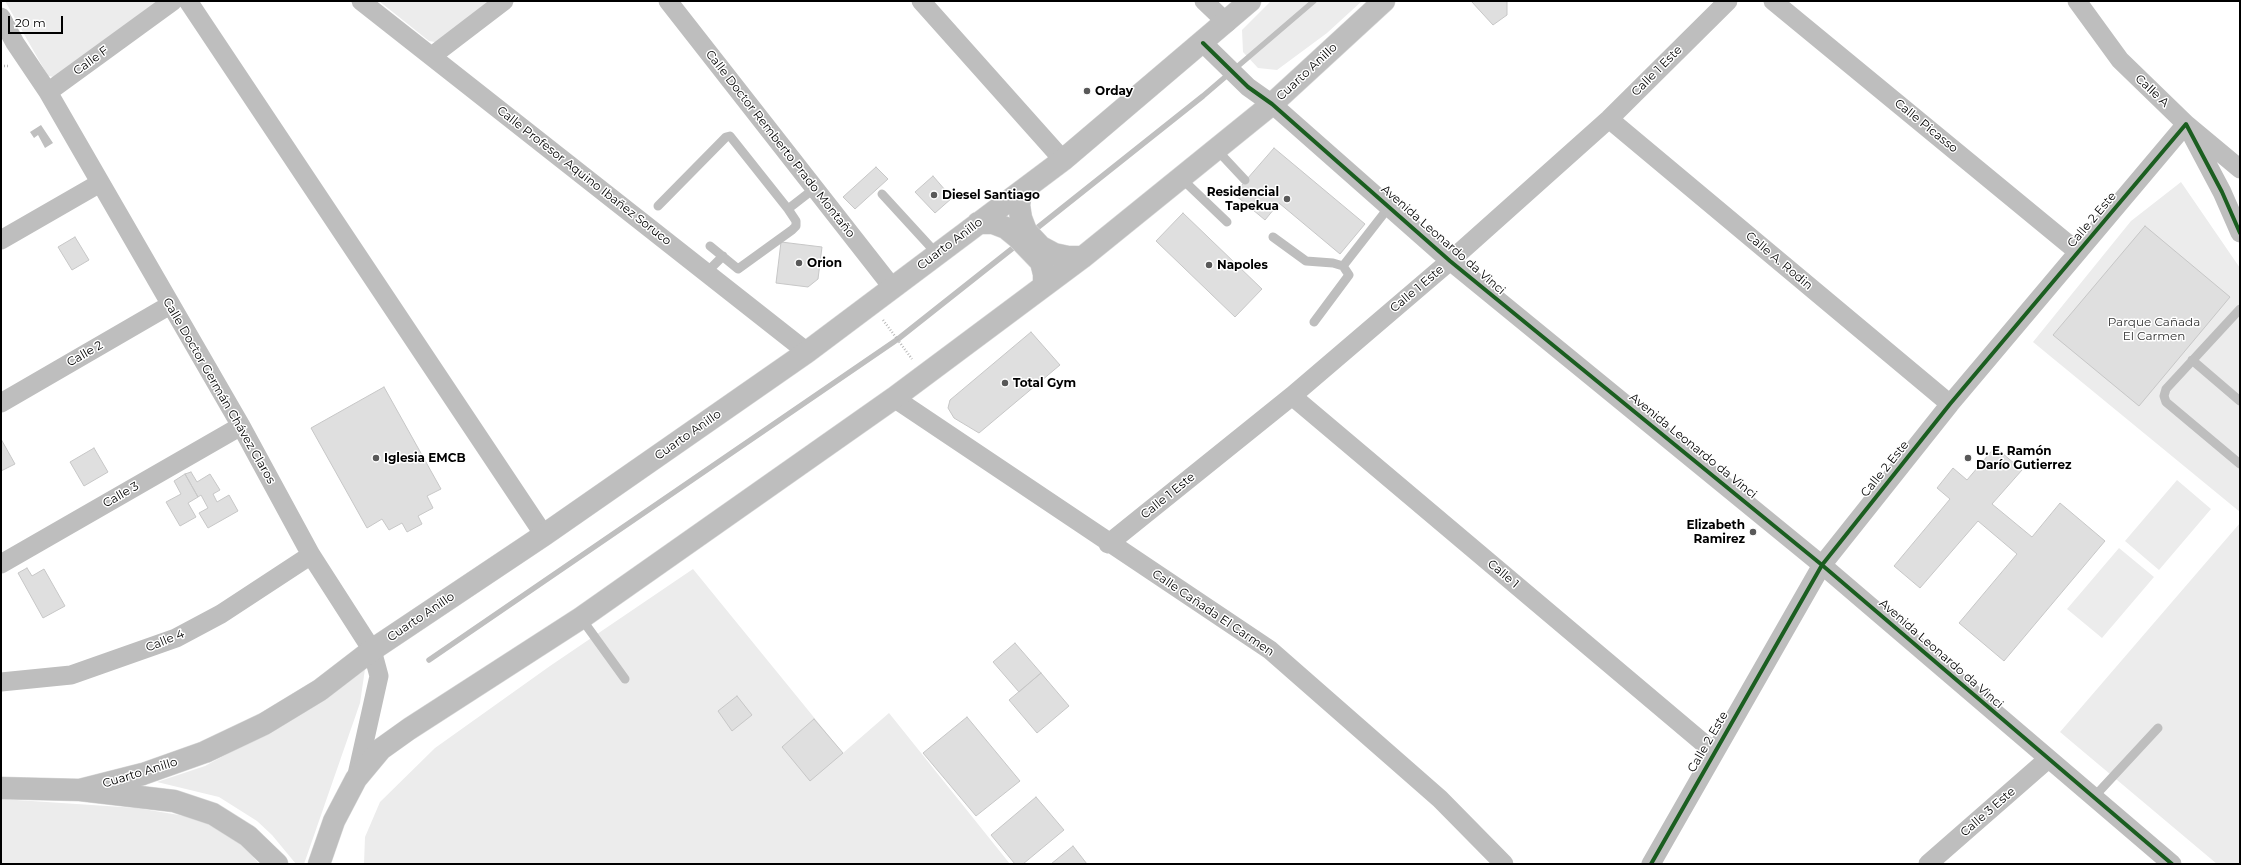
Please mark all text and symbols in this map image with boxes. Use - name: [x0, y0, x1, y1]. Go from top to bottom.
- scale bar: [10, 8, 65, 34]
- text: 20 m: [15, 15, 46, 30]
- street label: Cuarto Anillo: [1274, 40, 1340, 104]
- street label: Calle F: [71, 43, 111, 79]
- street label: Calle 1 Este: [1629, 43, 1685, 99]
- street label: Calle Doctor Remberto Prado Montaño: [702, 47, 858, 241]
- street label: Calle A: [2132, 72, 2172, 110]
- place label: Orday: [1095, 84, 1133, 98]
- marker: Orday: [1082, 86, 1092, 96]
- street label: Calle Picasso: [1891, 96, 1961, 156]
- street label: Calle Profesor Aquino Ibañez Soruco: [494, 103, 674, 249]
- street label: Avenida Leonardo da Vinci: [1378, 182, 1508, 298]
- place label: Residencial Tapekua: [1207, 185, 1279, 213]
- place label: Diesel Santiago: [942, 188, 1040, 202]
- street label: Calle 2 Este: [2065, 189, 2119, 251]
- marker: Diesel Santiago: [929, 190, 939, 200]
- marker: Residencial Tapekua: [1282, 194, 1292, 204]
- street label: Cuarto Anillo: [915, 215, 985, 273]
- street label: Calle A. Rodin: [1743, 229, 1815, 293]
- place label: Orion: [807, 256, 842, 270]
- marker: Orion: [794, 258, 804, 268]
- place label: Napoles: [1217, 258, 1268, 272]
- marker: Napoles: [1204, 260, 1214, 270]
- street label: Calle 1 Este: [1387, 262, 1447, 316]
- street label: Calle Doctor Germán Chávez Claros: [160, 295, 278, 487]
- park label: Parque Cañada El Carmen: [2108, 315, 2200, 343]
- street label: Calle 2: [64, 338, 106, 370]
- place label: Total Gym: [1013, 376, 1076, 390]
- marker: Total Gym: [1000, 378, 1010, 388]
- street label: Avenida Leonardo da Vinci: [1626, 390, 1760, 502]
- street label: Cuarto Anillo: [652, 407, 724, 463]
- street label: Calle 2 Este: [1858, 438, 1912, 500]
- place label: U. E. Ramón Darío Gutierrez: [1976, 444, 2071, 472]
- place label: Iglesia EMCB: [384, 451, 466, 465]
- marker: Iglesia EMCB: [371, 453, 381, 463]
- marker: U. E. Ramón Darío Gutierrez: [1963, 453, 1973, 463]
- street label: Calle 1 Este: [1138, 470, 1198, 522]
- street label: Calle 3: [100, 479, 142, 511]
- place label: Elizabeth Ramirez: [1686, 518, 1745, 546]
- marker: Elizabeth Ramirez: [1748, 527, 1758, 537]
- street label: Calle 1: [1484, 557, 1522, 591]
- street label: Calle Cañada El Carmen: [1149, 567, 1277, 659]
- street label: Cuarto Anillo: [385, 589, 457, 645]
- street label: Avenida Leonardo da Vinci: [1876, 596, 2006, 712]
- street label: Calle 4: [144, 627, 186, 655]
- street label: Calle 2 Este: [1685, 709, 1731, 775]
- street label: Cuarto Anillo: [101, 755, 179, 791]
- street label: Calle 3 Este: [1958, 784, 2018, 840]

